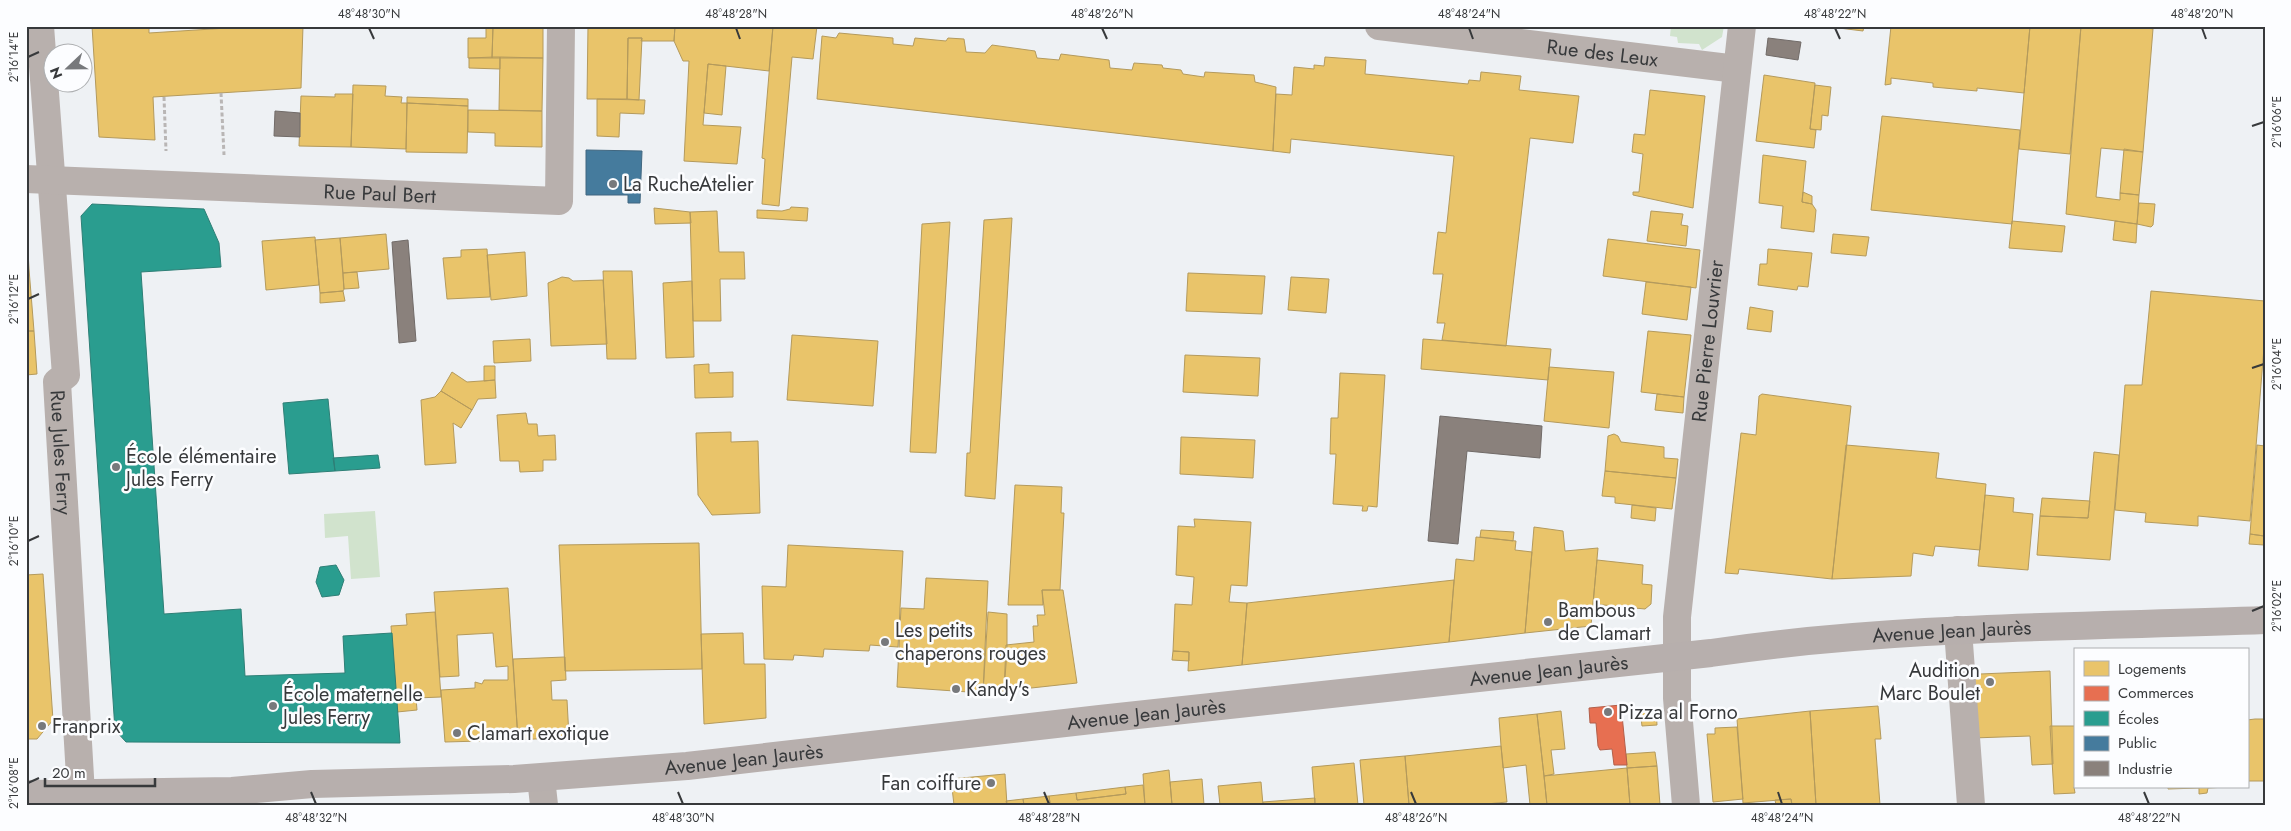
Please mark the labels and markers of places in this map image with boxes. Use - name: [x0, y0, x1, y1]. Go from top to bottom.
- place label: La RucheAtelier: [623, 170, 754, 199]
- marker: La RucheAtelier: [607, 178, 619, 190]
- place label: École élémentaire Jules Ferry: [123, 442, 276, 494]
- marker: École élémentaire Jules Ferry: [110, 461, 122, 473]
- place label: Bambous de Clamart: [1558, 596, 1651, 648]
- place label: Les petits chaperons rouges: [895, 616, 1046, 668]
- marker: Bambous de Clamart: [1542, 616, 1554, 628]
- marker: Les petits chaperons rouges: [879, 636, 891, 648]
- place label: Audition Marc Boulet: [1880, 656, 1980, 708]
- place label: Kandy's: [966, 675, 1029, 704]
- marker: Audition Marc Boulet: [1984, 676, 1996, 688]
- place label: École maternelle Jules Ferry: [280, 680, 423, 732]
- marker: Kandy's: [950, 683, 962, 695]
- place label: Pizza al Forno: [1618, 698, 1738, 727]
- marker: École maternelle Jules Ferry: [267, 700, 279, 712]
- marker: Pizza al Forno: [1602, 706, 1614, 718]
- place label: Franprix: [52, 712, 121, 741]
- place label: Clamart exotique: [467, 719, 609, 748]
- marker: Franprix: [36, 720, 48, 732]
- marker: Clamart exotique: [451, 727, 463, 739]
- place label: Fan coiffure: [881, 769, 981, 798]
- marker: Fan coiffure: [985, 777, 997, 789]

